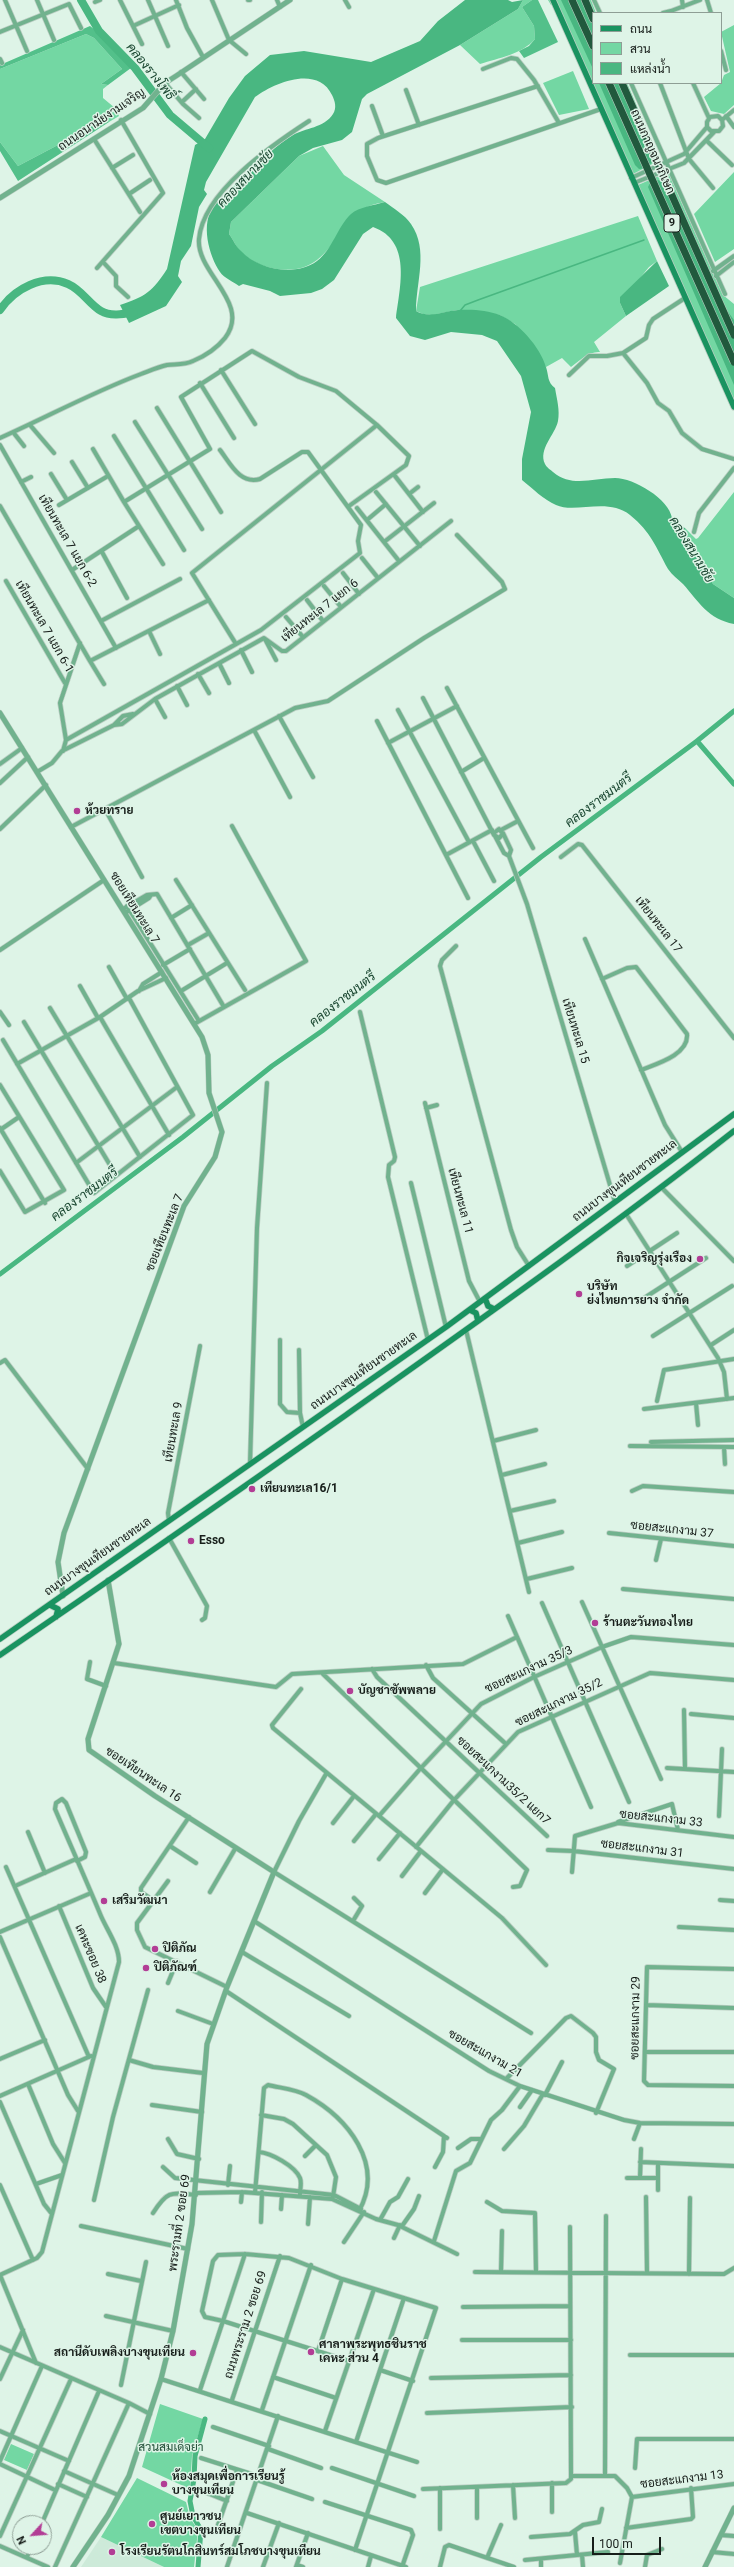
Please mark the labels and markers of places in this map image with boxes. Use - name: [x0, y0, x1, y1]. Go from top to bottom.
- place label: ห้วยทราย: [85, 804, 133, 818]
- marker: ห้วยทราย: [72, 806, 82, 816]
- place label: กิจเจริญรุ่งเรือง: [616, 1252, 692, 1266]
- marker: กิจเจริญรุ่งเรือง: [695, 1254, 705, 1264]
- place label: บริษัท ย่งไทยการยาง จำกัด: [587, 1280, 689, 1308]
- marker: บริษัท ย่งไทยการยาง จำกัด: [574, 1289, 584, 1299]
- place label: เทียนทะเล16/1: [260, 1482, 338, 1496]
- marker: เทียนทะเล16/1: [247, 1484, 257, 1494]
- place label: Esso: [199, 1534, 225, 1548]
- marker: Esso: [186, 1536, 196, 1546]
- place label: ร้านตะวันทองไทย: [603, 1616, 693, 1630]
- marker: ร้านตะวันทองไทย: [590, 1618, 600, 1628]
- place label: บัญชาซัพพลาย: [358, 1684, 436, 1698]
- marker: บัญชาซัพพลาย: [345, 1686, 355, 1696]
- place label: เสริมวัฒนา: [112, 1894, 167, 1908]
- marker: เสริมวัฒนา: [99, 1896, 109, 1906]
- place label: ปิติภัณ: [163, 1942, 197, 1956]
- marker: ปิติภัณ: [150, 1944, 160, 1954]
- place label: ปิติภัณฑ์: [154, 1961, 197, 1975]
- marker: ปิติภัณฑ์: [141, 1963, 151, 1973]
- place label: ศาลาพระพุทธชินราช เคหะ ส่วน 4: [319, 2338, 427, 2366]
- place label: สถานีดับเพลิงบางขุนเทียน: [54, 2346, 185, 2360]
- marker: ศาลาพระพุทธชินราช เคหะ ส่วน 4: [306, 2347, 316, 2357]
- marker: สถานีดับเพลิงบางขุนเทียน: [188, 2348, 198, 2358]
- place label: ห้องสมุดเพื่อการเรียนรู้ บางขุนเทียน: [172, 2470, 285, 2498]
- marker: ห้องสมุดเพื่อการเรียนรู้ บางขุนเทียน: [159, 2479, 169, 2489]
- place label: ศูนย์เยาวชน เขตบางขุนเทียน: [160, 2510, 241, 2538]
- marker: ศูนย์เยาวชน เขตบางขุนเทียน: [147, 2519, 157, 2529]
- place label: โรงเรียนรัตนโกสินทร์สมโภชบางขุนเทียน: [120, 2545, 321, 2559]
- marker: โรงเรียนรัตนโกสินทร์สมโภชบางขุนเทียน: [107, 2547, 117, 2557]

